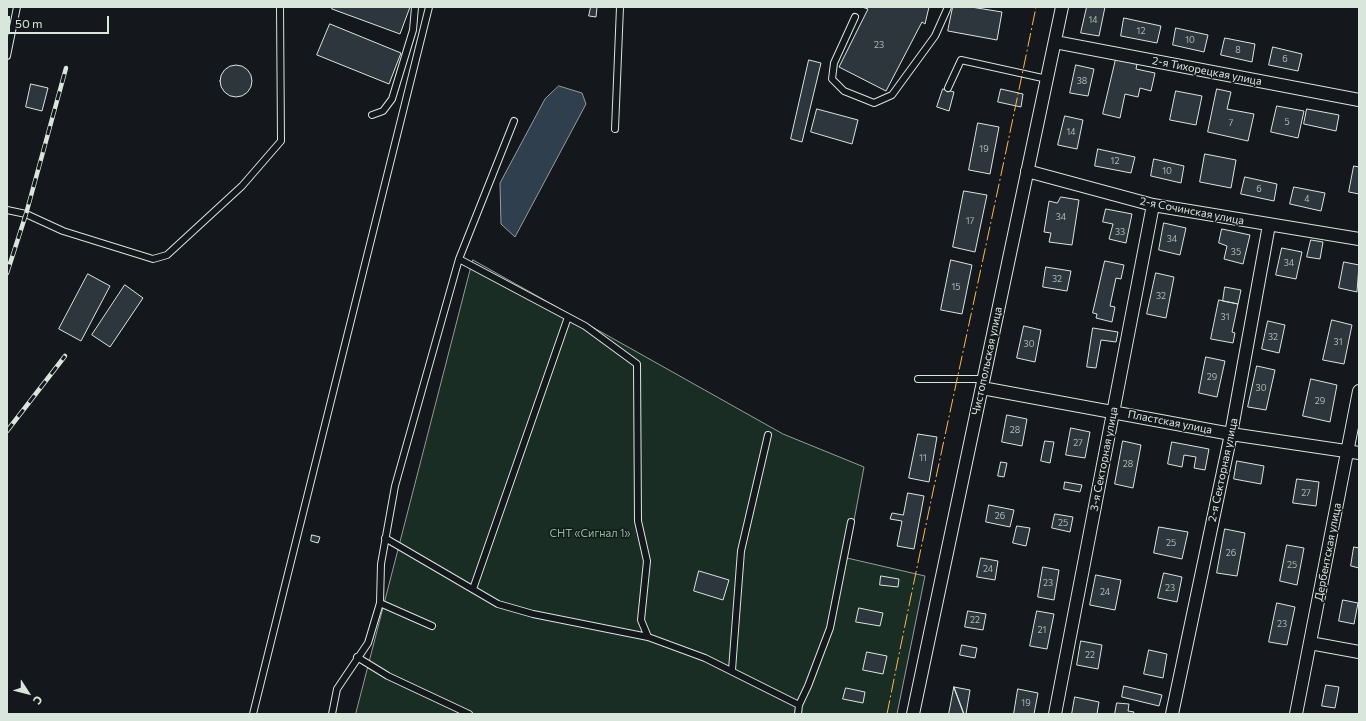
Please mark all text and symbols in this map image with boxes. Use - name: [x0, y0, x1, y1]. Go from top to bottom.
- scale bar: [10, 8, 111, 34]
- house number: 14: [1088, 15, 1098, 25]
- text: 50 m: [15, 16, 43, 30]
- house number: 12: [1137, 26, 1145, 36]
- house number: 10: [1185, 35, 1195, 45]
- house number: 23: [874, 40, 884, 50]
- house number: 8: [1235, 45, 1241, 55]
- street label: 2-я Тихорецкая улица: [1151, 54, 1263, 88]
- house number: 6: [1282, 54, 1288, 64]
- house number: 38: [1077, 76, 1087, 86]
- house number: 5: [1284, 117, 1290, 127]
- house number: 7: [1229, 118, 1233, 128]
- house number: 14: [1066, 127, 1076, 137]
- house number: 19: [979, 144, 989, 154]
- house number: 12: [1111, 156, 1119, 166]
- house number: 10: [1162, 166, 1172, 176]
- house number: 6: [1256, 184, 1262, 194]
- street label: 2-я Сочинская улица: [1139, 194, 1245, 228]
- house number: 4: [1304, 194, 1310, 204]
- house number: 34: [1056, 212, 1066, 222]
- house number: 17: [966, 216, 974, 226]
- house number: 33: [1115, 227, 1125, 237]
- house number: 34: [1167, 234, 1177, 244]
- house number: 35: [1231, 247, 1241, 257]
- house number: 34: [1284, 258, 1294, 268]
- house number: 32: [1052, 274, 1062, 284]
- house number: 15: [951, 282, 961, 292]
- house number: 32: [1156, 291, 1166, 301]
- street label: Чистопольская улица: [969, 306, 1005, 416]
- house number: 31: [1221, 312, 1229, 322]
- house number: 32: [1268, 332, 1278, 342]
- house number: 31: [1334, 337, 1342, 347]
- house number: 30: [1023, 339, 1035, 349]
- house number: 29: [1207, 372, 1217, 382]
- house number: 30: [1255, 383, 1267, 393]
- house number: 29: [1315, 396, 1325, 406]
- street label: 3-я Секторная улица: [1087, 406, 1121, 512]
- street label: Пластская улица: [1127, 407, 1213, 437]
- street label: 2-я Секторная улица: [1206, 417, 1240, 523]
- house number: 28: [1010, 425, 1020, 435]
- house number: 27: [1073, 438, 1083, 448]
- house number: 11: [919, 453, 927, 463]
- house number: 28: [1123, 459, 1133, 469]
- house number: 27: [1301, 488, 1311, 498]
- street label: Дербентская улица: [1312, 502, 1344, 602]
- house number: 26: [995, 511, 1005, 521]
- house number: 25: [1058, 518, 1068, 528]
- park label: СНТ «Сигнал 1»: [549, 526, 631, 540]
- house number: 25: [1166, 538, 1176, 548]
- house number: 26: [1226, 548, 1236, 558]
- house number: 25: [1287, 560, 1297, 570]
- house number: 24: [983, 564, 993, 574]
- house number: 23: [1043, 578, 1053, 588]
- house number: 23: [1165, 583, 1175, 593]
- house number: 24: [1100, 587, 1110, 597]
- house number: 22: [970, 615, 980, 625]
- house number: 23: [1277, 619, 1287, 629]
- house number: 21: [1038, 625, 1046, 635]
- house number: 22: [1085, 650, 1095, 660]
- north arrow: [8, 673, 48, 713]
- text: С: [31, 693, 46, 707]
- house number: 19: [1021, 698, 1031, 708]

